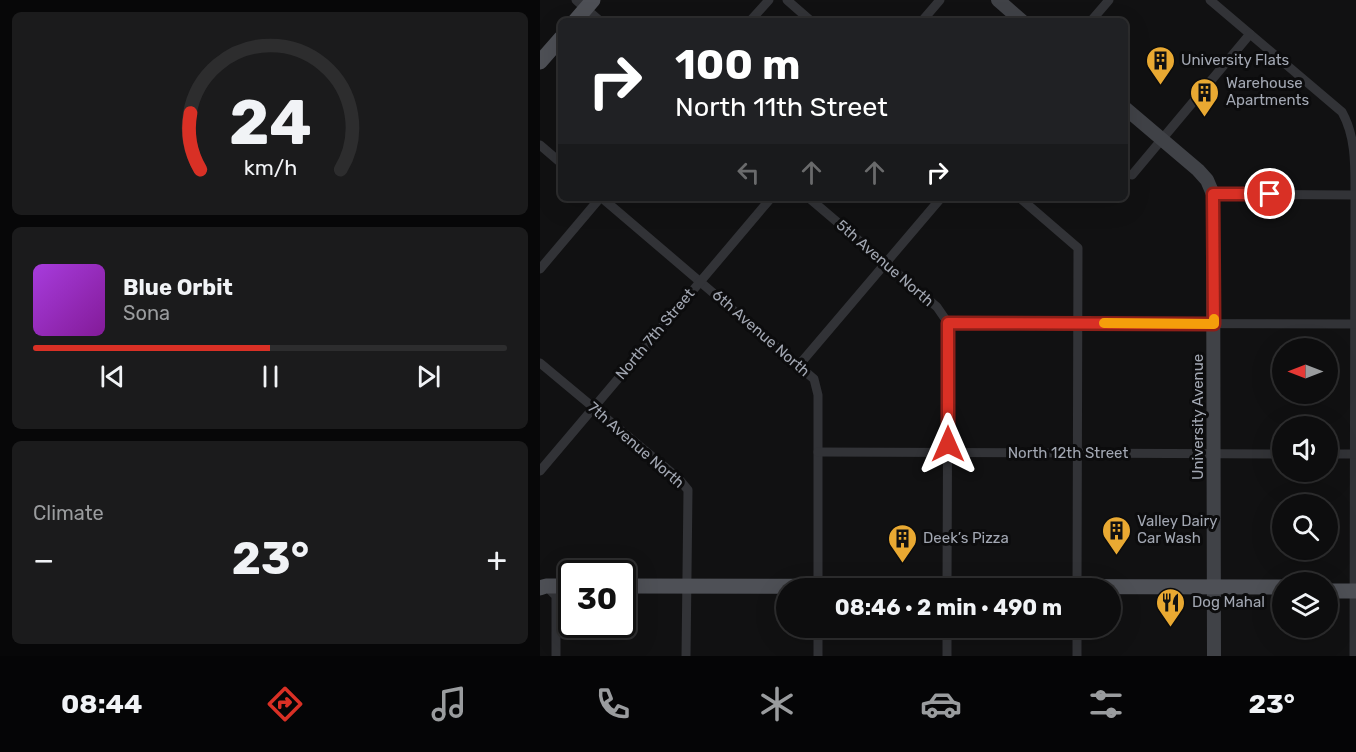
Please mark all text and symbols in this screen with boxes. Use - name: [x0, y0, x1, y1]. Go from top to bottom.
- text: 100 m: [675, 40, 800, 90]
- icon: right: [576, 42, 654, 120]
- building icon: University Flats: [1144, 44, 1176, 86]
- place label: University Flats: [1181, 51, 1290, 69]
- place label: Warehouse Apartments: [1226, 74, 1309, 109]
- building icon: Warehouse Apartments: [1189, 76, 1221, 118]
- text: 24: [229, 87, 311, 161]
- text: North 11th Street: [675, 91, 888, 123]
- text: km/h: [243, 156, 297, 181]
- icon: left: [732, 156, 765, 189]
- icon: ahead: [795, 156, 828, 189]
- icon: ahead: [858, 156, 891, 189]
- icon: right: [921, 156, 954, 189]
- pin: [1244, 168, 1295, 219]
- icon: arrive: [1253, 177, 1286, 210]
- street label: 5th Avenue North: [833, 216, 937, 310]
- text: Blue Orbit: [123, 274, 233, 301]
- street label: North 7th Street: [612, 285, 698, 383]
- street label: 6th Avenue North: [709, 286, 813, 380]
- text: Sona: [123, 301, 170, 325]
- north arrow: [1272, 338, 1338, 404]
- map controls: [1272, 338, 1338, 638]
- street label: University Avenue: [1189, 354, 1207, 480]
- icon: previous: [96, 360, 129, 393]
- icon: pause: [254, 360, 287, 393]
- icon: next: [412, 360, 445, 393]
- street label: 7th Avenue North: [584, 398, 688, 492]
- position arrow: [916, 412, 980, 476]
- button: sound: [1272, 416, 1338, 482]
- street label: North 12th Street: [1008, 444, 1128, 462]
- button: search: [1272, 494, 1338, 560]
- text: Climate: [33, 501, 104, 525]
- place label: Valley Dairy Car Wash: [1137, 512, 1217, 547]
- building icon: Valley Dairy Car Wash: [1100, 514, 1132, 556]
- building icon: Deek’s Pizza: [886, 522, 918, 564]
- place label: Deek’s Pizza: [923, 529, 1009, 547]
- text: 23°: [232, 532, 309, 585]
- text: −: [33, 540, 54, 579]
- text: +: [486, 540, 507, 579]
- speed limit sign: 30: [558, 560, 636, 638]
- button: layers: [1272, 572, 1338, 638]
- restaurant icon: Dog Mahal: [1155, 586, 1187, 628]
- place label: Dog Mahal: [1192, 593, 1265, 611]
- text: 08:46 · 2 min · 490 m: [835, 594, 1062, 621]
- icon: directions: [264, 683, 306, 725]
- icon: music: [428, 683, 470, 725]
- icon: phone: [592, 683, 634, 725]
- icon: climate: [756, 683, 798, 725]
- icon: car: [920, 683, 962, 725]
- icon: filters: [1085, 683, 1127, 725]
- text: 08:44: [61, 688, 142, 720]
- text: 23°: [1249, 688, 1295, 720]

